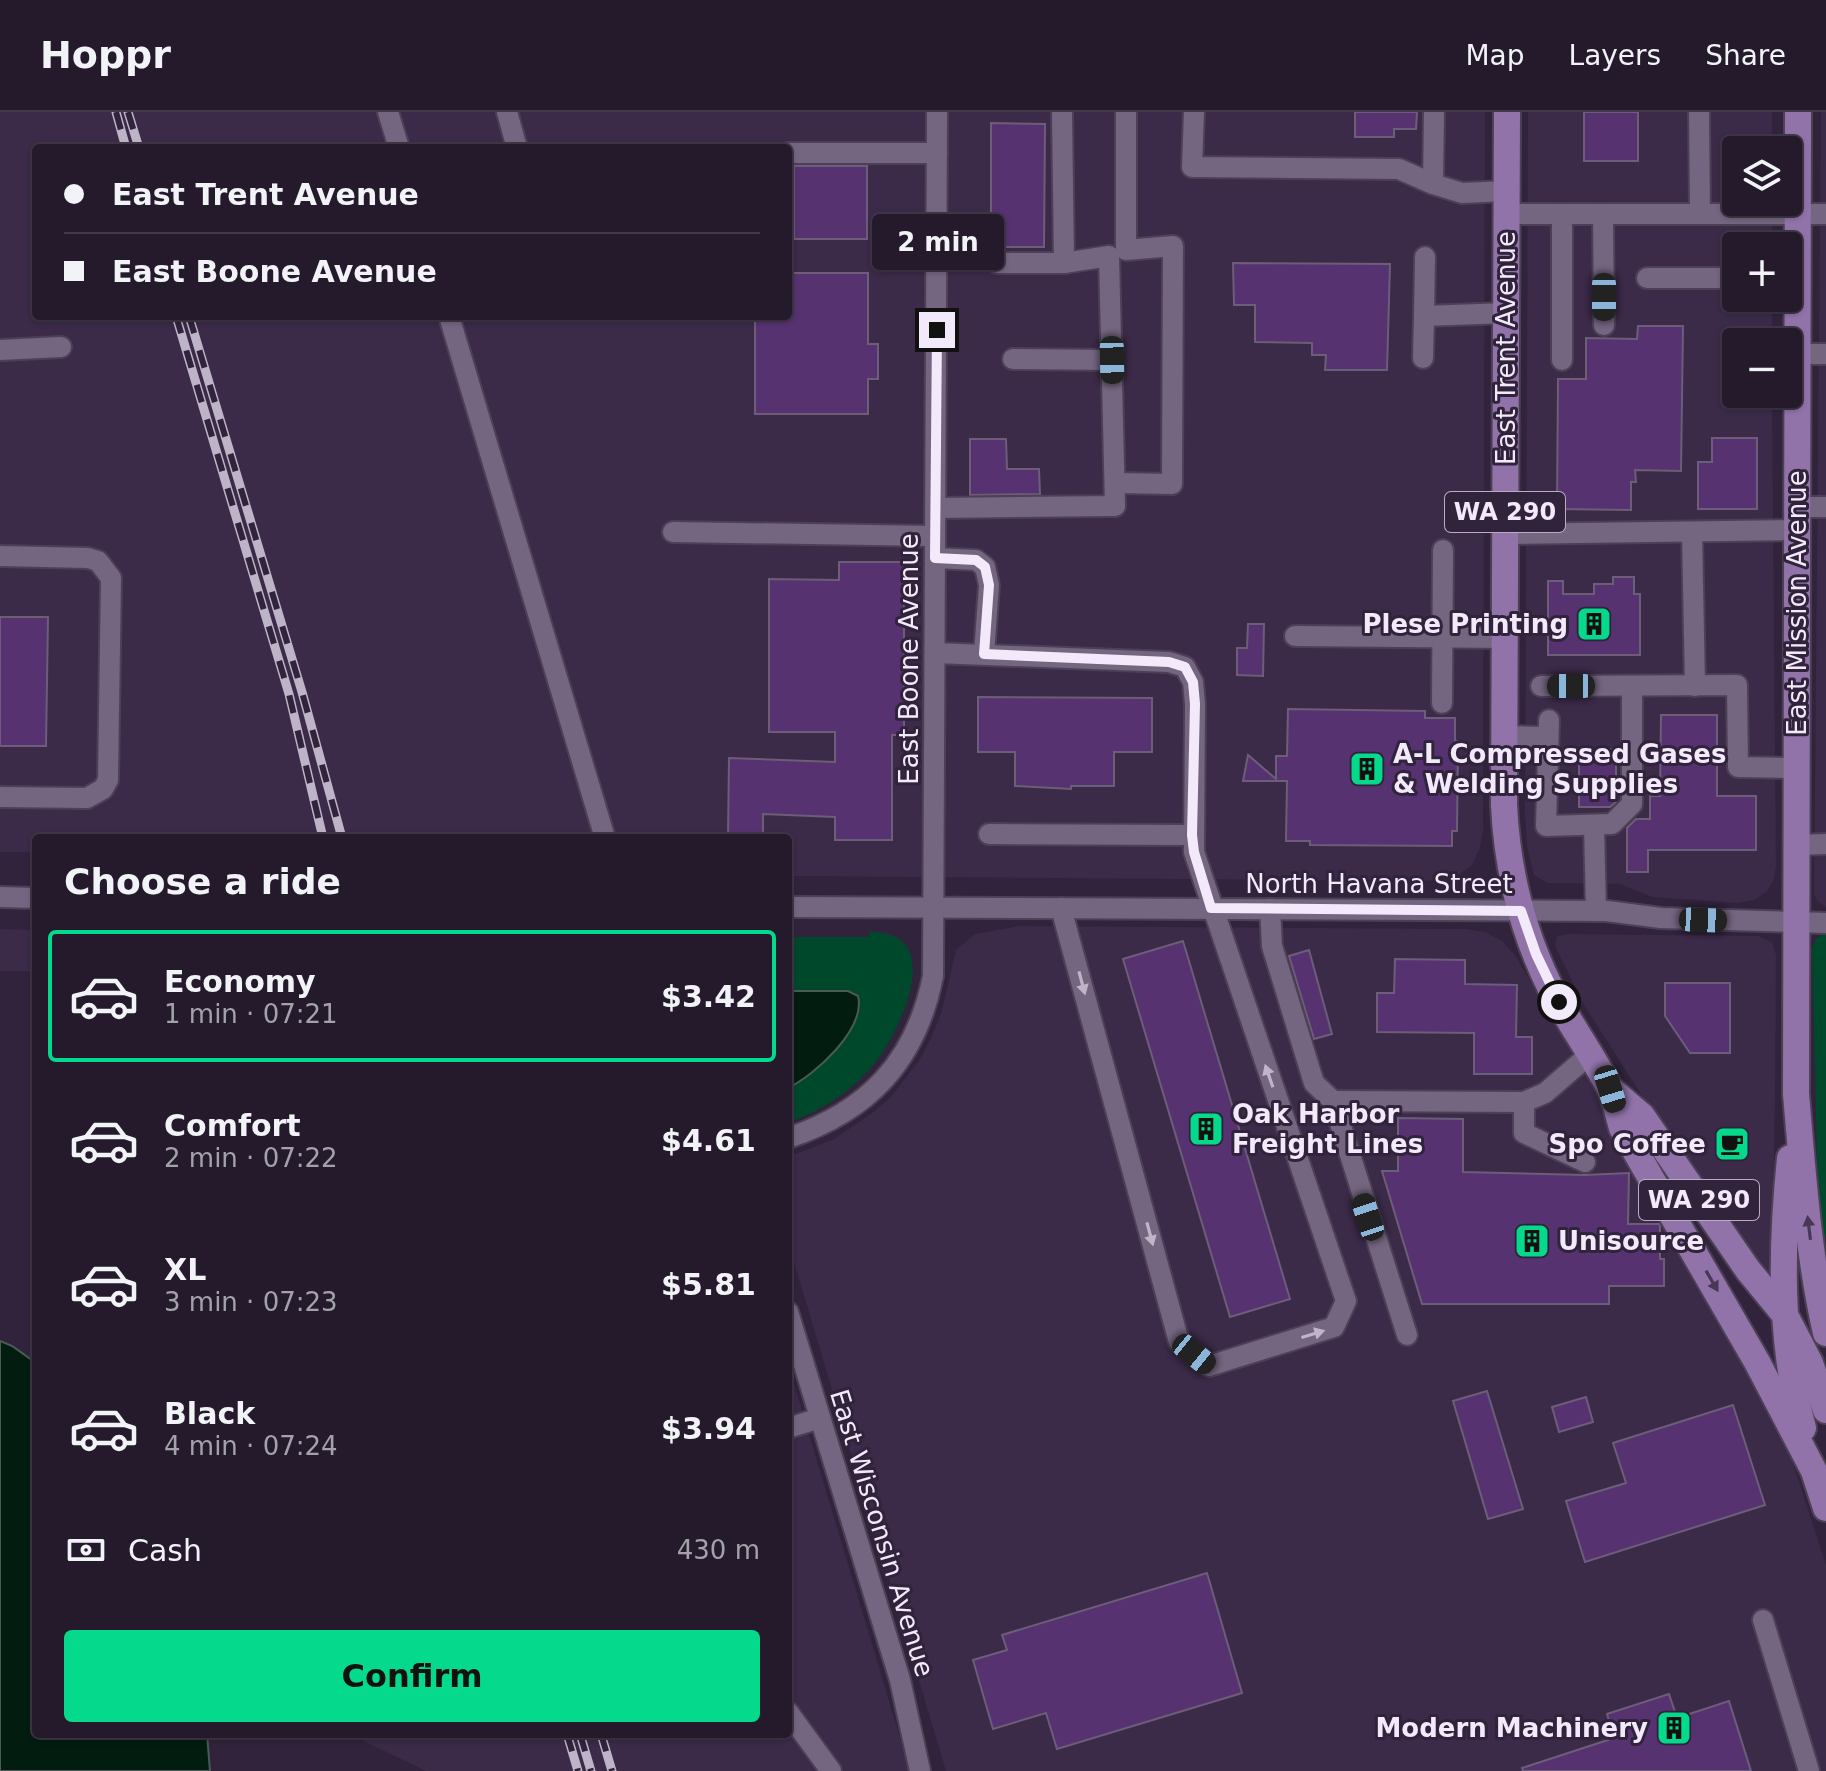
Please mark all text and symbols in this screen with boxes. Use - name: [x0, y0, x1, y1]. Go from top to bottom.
- text: Hoppr: [40, 33, 171, 77]
- text: Map: [1465, 39, 1525, 72]
- text: Layers: [1569, 39, 1661, 72]
- text: Share: [1705, 39, 1786, 72]
- map controls: [1722, 136, 1802, 408]
- button: layers: [1722, 136, 1802, 216]
- text: East Trent Avenue: [112, 177, 419, 212]
- callout: 2 min: [871, 214, 1003, 270]
- text: 2 min: [897, 227, 979, 257]
- street label: East Trent Avenue: [1491, 231, 1521, 465]
- button: +: [1722, 232, 1802, 312]
- text: East Boone Avenue: [112, 254, 437, 289]
- car: [1592, 273, 1616, 321]
- route end: [919, 312, 955, 348]
- button: −: [1722, 328, 1802, 408]
- car: [1100, 336, 1124, 384]
- street label: East Mission Avenue: [1782, 470, 1812, 736]
- road number: WA 290: [1445, 492, 1565, 532]
- street label: East Boone Avenue: [894, 533, 924, 785]
- building icon: Plese Printing: [1575, 605, 1613, 643]
- place label: Plese Printing: [1362, 609, 1568, 639]
- car: [1547, 674, 1595, 698]
- place label: A-L Compressed Gases & Welding Supplies: [1393, 739, 1726, 799]
- building icon: A-L Compressed Gases & Welding Supplies: [1348, 750, 1386, 788]
- text: Choose a ride: [64, 861, 341, 902]
- street label: North Havana Street: [1245, 869, 1513, 899]
- car: [1679, 907, 1727, 933]
- icon: car: [68, 960, 140, 1032]
- text: Economy: [164, 964, 316, 999]
- one-way arrow: [1077, 970, 1089, 995]
- text: $3.42: [661, 979, 756, 1014]
- route start: [1541, 984, 1577, 1020]
- text: 1 min · 07:21: [164, 999, 338, 1029]
- car: [1592, 1063, 1628, 1115]
- one-way arrow: [1262, 1064, 1274, 1088]
- place label: Oak Harbor Freight Lines: [1232, 1099, 1423, 1159]
- icon: car: [68, 1104, 140, 1176]
- text: Comfort: [164, 1108, 301, 1143]
- building icon: Oak Harbor Freight Lines: [1187, 1110, 1225, 1148]
- text: $4.61: [661, 1123, 756, 1158]
- cafe icon: Spo Coffee: [1713, 1125, 1751, 1163]
- place label: Spo Coffee: [1548, 1129, 1706, 1159]
- text: 2 min · 07:22: [164, 1143, 338, 1173]
- road number: WA 290: [1639, 1180, 1759, 1220]
- car: [1349, 1190, 1387, 1244]
- one-way arrow: [1802, 1215, 1815, 1240]
- one-way arrow: [1144, 1222, 1157, 1246]
- building icon: Unisource: [1513, 1222, 1551, 1260]
- place label: Unisource: [1558, 1226, 1704, 1256]
- icon: car: [68, 1248, 140, 1320]
- text: XL: [164, 1252, 206, 1287]
- text: $5.81: [661, 1267, 756, 1302]
- one-way arrow: [1705, 1270, 1719, 1292]
- text: 3 min · 07:23: [164, 1287, 338, 1317]
- one-way arrow: [1302, 1327, 1326, 1339]
- car: [1168, 1330, 1220, 1378]
- street label: East Wisconsin Avenue: [824, 1386, 940, 1680]
- icon: car: [68, 1392, 140, 1464]
- text: Black: [164, 1396, 255, 1431]
- text: $3.94: [661, 1411, 756, 1446]
- text: 4 min · 07:24: [164, 1431, 338, 1461]
- icon: cash: [64, 1528, 108, 1572]
- text: Cash: [128, 1533, 202, 1568]
- text: 430 m: [677, 1535, 760, 1565]
- button: Confirm: [64, 1630, 760, 1722]
- building icon: Modern Machinery: [1655, 1709, 1693, 1747]
- place label: Modern Machinery: [1375, 1713, 1648, 1743]

